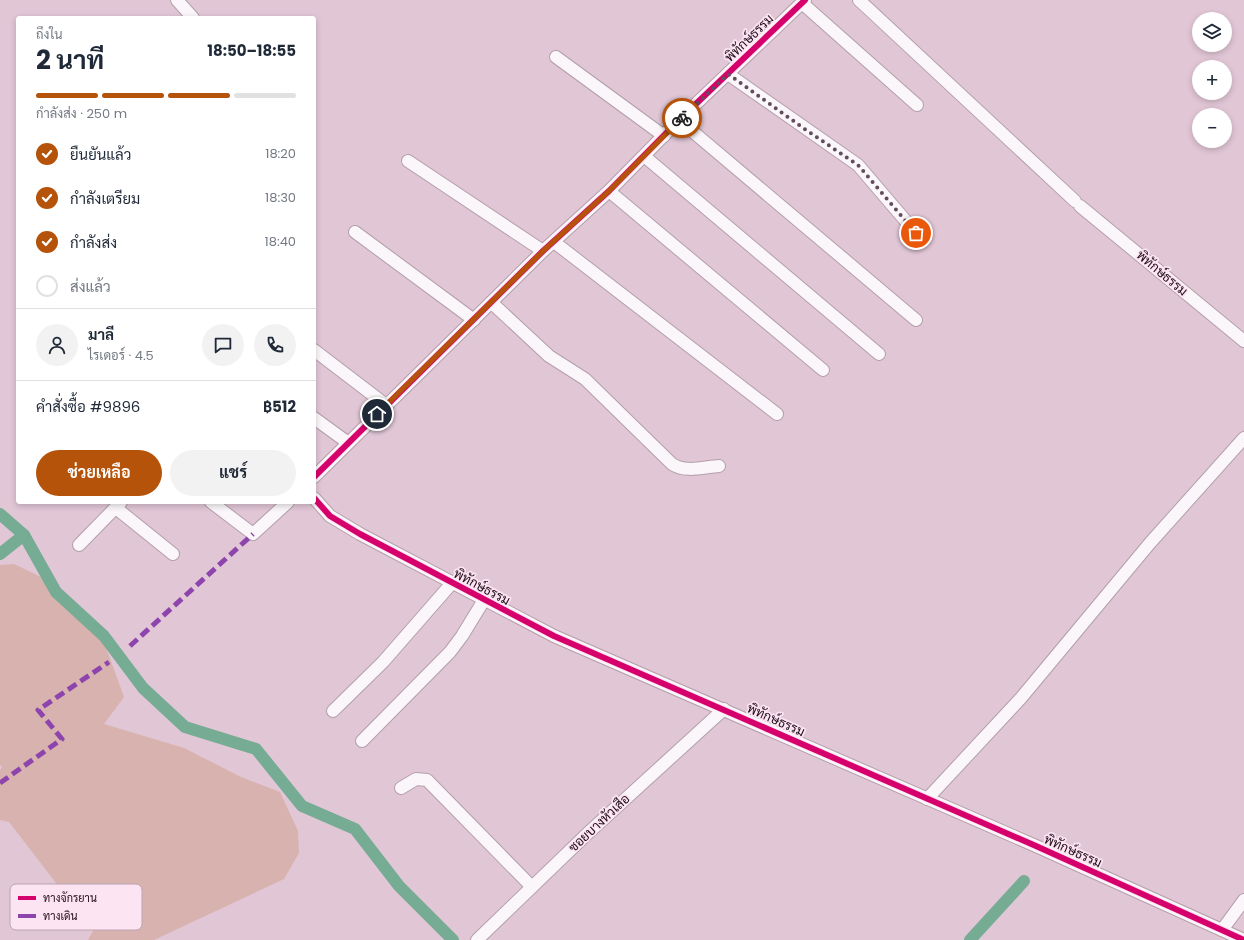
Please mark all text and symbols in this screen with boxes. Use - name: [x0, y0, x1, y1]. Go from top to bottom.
- street label: พิทักษ์ธรรม: [720, 10, 778, 66]
- map controls: [1192, 12, 1232, 148]
- button: layers: [1192, 12, 1232, 52]
- text: ถึงใน: [36, 25, 63, 44]
- text: 18:50–18:55: [207, 40, 296, 61]
- text: 2 นาที: [36, 42, 104, 78]
- button: +: [1192, 60, 1232, 100]
- courier: [662, 98, 702, 138]
- text: กำลังส่ง · 250 m: [36, 104, 127, 123]
- icon: bike: [671, 107, 693, 129]
- button: −: [1192, 108, 1232, 148]
- icon: check: [36, 143, 58, 165]
- text: ยืนยันแล้ว: [70, 144, 131, 165]
- text: 18:20: [265, 144, 296, 163]
- icon: check: [36, 187, 58, 209]
- text: กำลังเตรียม: [70, 188, 140, 209]
- text: 18:30: [265, 188, 296, 207]
- pin: [899, 216, 933, 250]
- icon: bag: [905, 222, 927, 244]
- icon: check: [36, 231, 58, 253]
- text: กำลังส่ง: [70, 232, 117, 253]
- text: 18:40: [265, 232, 296, 251]
- street label: พิทักษ์ธรรม: [1132, 246, 1192, 300]
- text: ส่งแล้ว: [70, 276, 111, 297]
- button: person: [36, 324, 78, 366]
- text: มาลี: [88, 324, 114, 345]
- button: chat: [202, 324, 244, 366]
- button: phone: [254, 324, 296, 366]
- text: ไรเดอร์ · 4.5: [88, 346, 154, 365]
- text: คำสั่งซื้อ #9896: [36, 396, 140, 417]
- text: ฿512: [263, 396, 296, 417]
- pin: [360, 397, 394, 431]
- icon: home: [366, 403, 388, 425]
- button: ช่วยเหลือ: [36, 450, 162, 496]
- button: แชร์: [170, 450, 296, 496]
- street label: พิทักษ์ธรรม: [450, 564, 514, 610]
- street label: พิทักษ์ธรรม: [744, 699, 808, 741]
- street label: ซอยบางหัวเสือ: [564, 790, 634, 856]
- street label: พิทักษ์ธรรม: [1041, 830, 1105, 872]
- legend: [10, 884, 142, 930]
- text: ทางจักรยาน: [43, 890, 97, 906]
- text: ทางเดิน: [43, 908, 78, 924]

